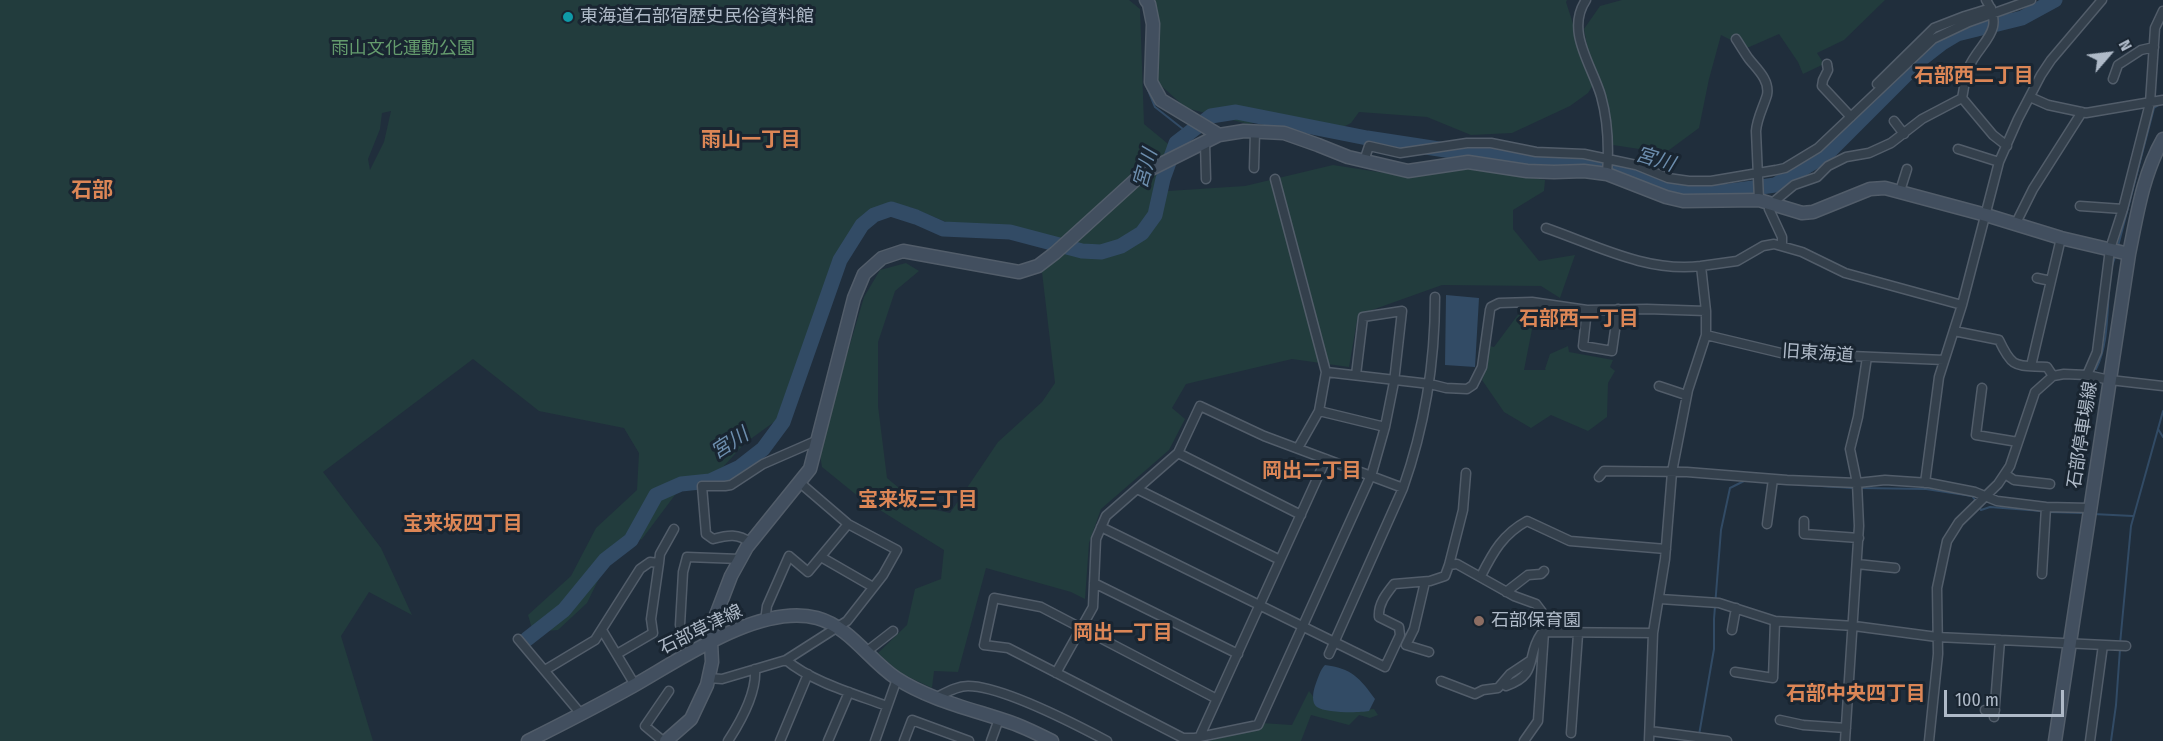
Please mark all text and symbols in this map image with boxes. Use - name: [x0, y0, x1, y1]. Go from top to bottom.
- place label: 東海道石部宿歴史民俗資料館: [580, 6, 814, 28]
- marker: 東海道石部宿歴史民俗資料館: [561, 10, 575, 24]
- north arrow: [2079, 24, 2139, 84]
- text: N: [2115, 37, 2136, 54]
- park label: 雨山文化運動公園: [331, 38, 475, 60]
- district label: 石部西二丁目: [1914, 64, 2034, 88]
- district label: 雨山一丁目: [701, 128, 801, 152]
- water label: 宮川: [1632, 143, 1678, 177]
- water label: 宮川: [1129, 146, 1163, 192]
- district label: 石部: [71, 178, 113, 204]
- district label: 石部西一丁目: [1519, 307, 1639, 331]
- street label: 旧東海道: [1781, 341, 1855, 367]
- street label: 石部停車場線: [2064, 380, 2102, 490]
- water label: 宮川: [707, 423, 753, 465]
- district label: 岡出二丁目: [1262, 459, 1362, 483]
- district label: 宝来坂三丁目: [858, 488, 978, 512]
- district label: 宝来坂四丁目: [403, 512, 523, 536]
- street label: 石部草津線: [656, 601, 746, 659]
- place label: 石部保育園: [1491, 610, 1581, 632]
- marker: 石部保育園: [1472, 614, 1486, 628]
- district label: 岡出一丁目: [1073, 621, 1173, 645]
- scale bar: [1947, 678, 2067, 716]
- district label: 石部中央四丁目: [1786, 682, 1926, 706]
- text: 100 m: [1955, 689, 1999, 711]

